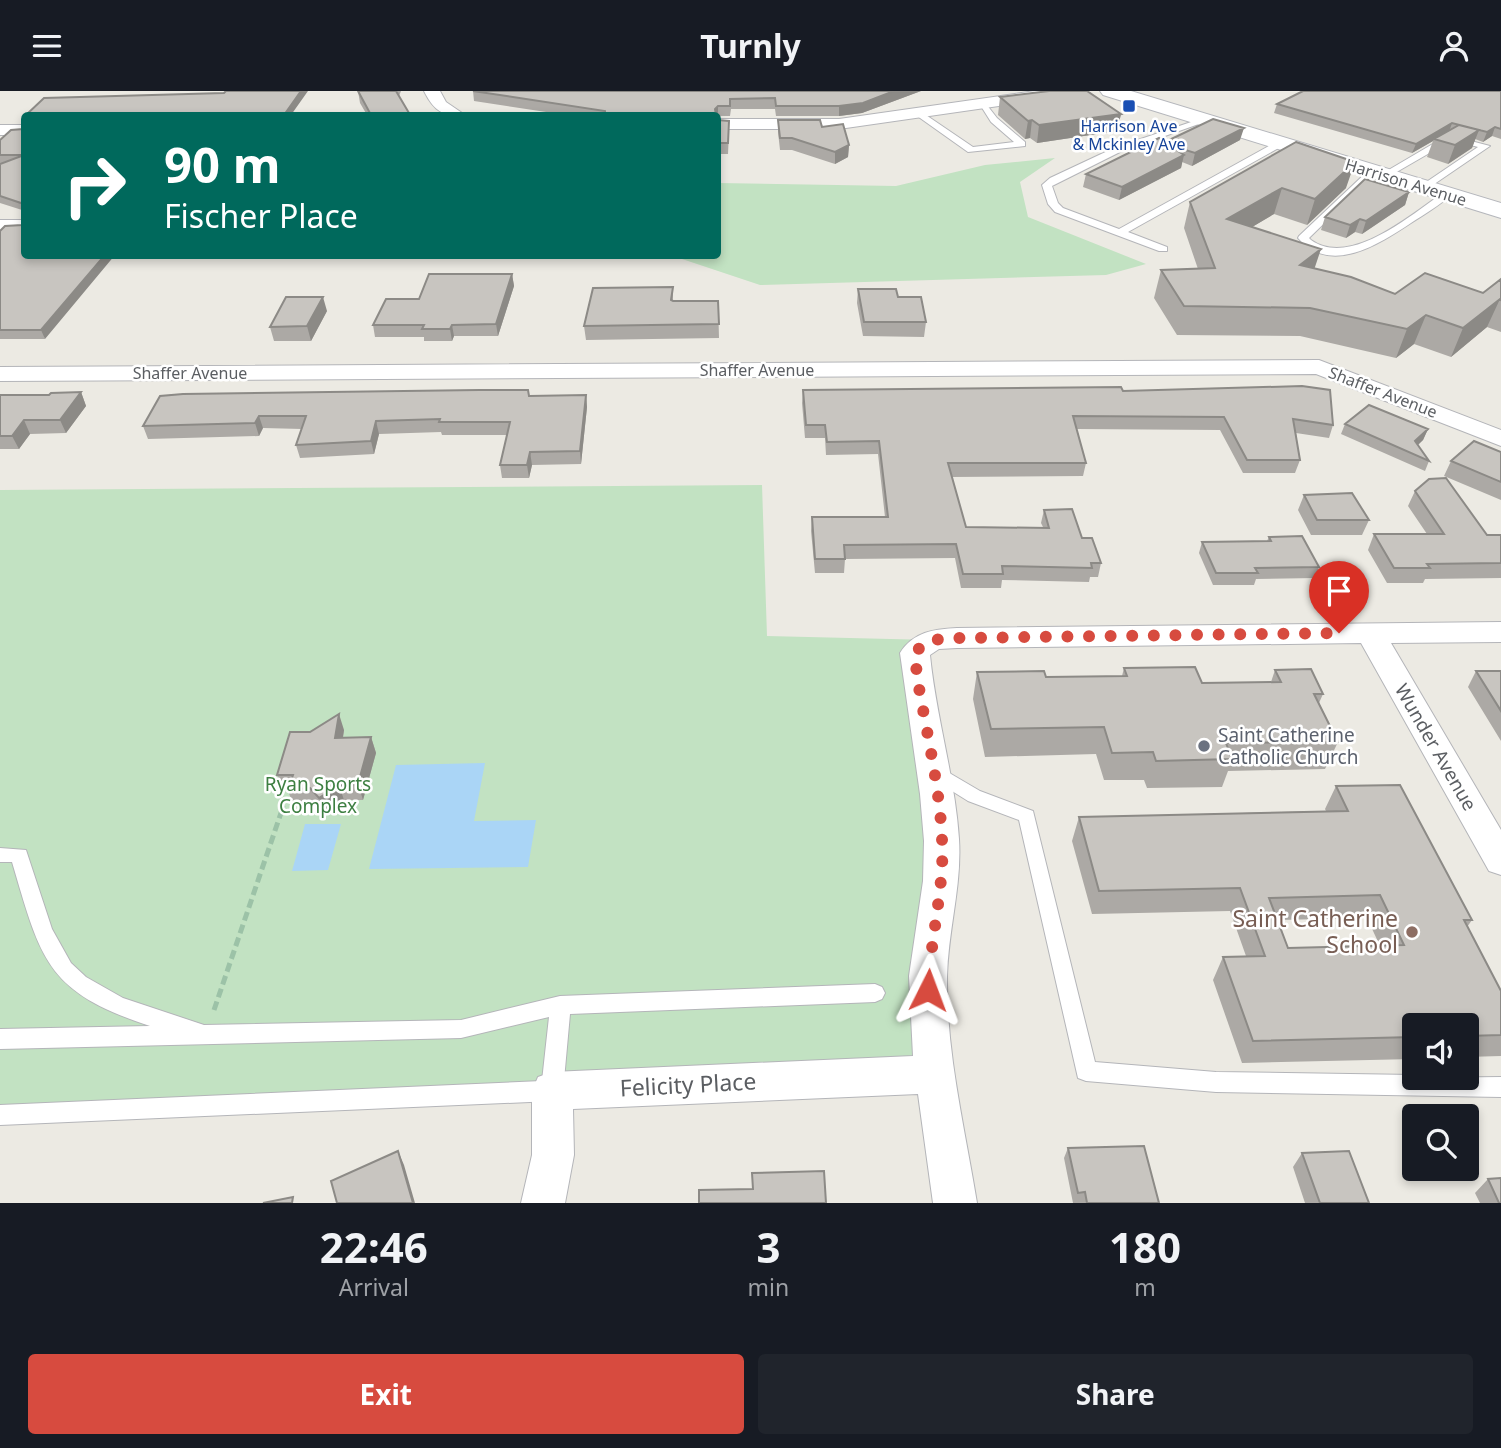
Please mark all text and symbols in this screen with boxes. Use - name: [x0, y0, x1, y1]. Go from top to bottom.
- text: Turnly: [700, 24, 801, 67]
- icon: menu: [28, 27, 66, 65]
- icon: person: [1435, 27, 1473, 65]
- marker: Harrison Ave & Mckinley Ave: [1121, 98, 1137, 114]
- place label: Harrison Ave & Mckinley Ave: [1072, 115, 1186, 155]
- text: 90 m: [164, 131, 281, 197]
- icon: right: [49, 140, 140, 231]
- street label: Harrison Avenue: [1343, 153, 1469, 211]
- text: Fischer Place: [164, 194, 358, 237]
- street label: Shaffer Avenue: [700, 359, 814, 381]
- street label: Shaffer Avenue: [1326, 361, 1440, 423]
- street label: Shaffer Avenue: [133, 362, 247, 384]
- pin: [1309, 561, 1369, 633]
- icon: arrive: [1320, 572, 1358, 610]
- street label: Wunder Avenue: [1389, 679, 1483, 815]
- place label: Saint Catherine Catholic Church: [1218, 722, 1358, 770]
- marker: Saint Catherine Catholic Church: [1196, 738, 1212, 754]
- park label: Ryan Sports Complex: [265, 771, 371, 819]
- place label: Saint Catherine School: [1232, 902, 1398, 960]
- marker: Saint Catherine School: [1404, 924, 1420, 940]
- position arrow: [891, 953, 965, 1027]
- map controls: [1402, 1013, 1479, 1181]
- button: sound: [1402, 1013, 1479, 1090]
- street label: Felicity Place: [619, 1064, 757, 1104]
- button: search: [1402, 1104, 1479, 1181]
- text: 22:46: [320, 1218, 428, 1275]
- text: 3: [756, 1218, 780, 1275]
- text: 180: [1109, 1218, 1181, 1275]
- text: Arrival: [339, 1271, 409, 1303]
- text: min: [748, 1271, 789, 1303]
- text: m: [1134, 1271, 1156, 1303]
- button: Exit: [28, 1354, 744, 1434]
- button: Share: [758, 1354, 1473, 1434]

